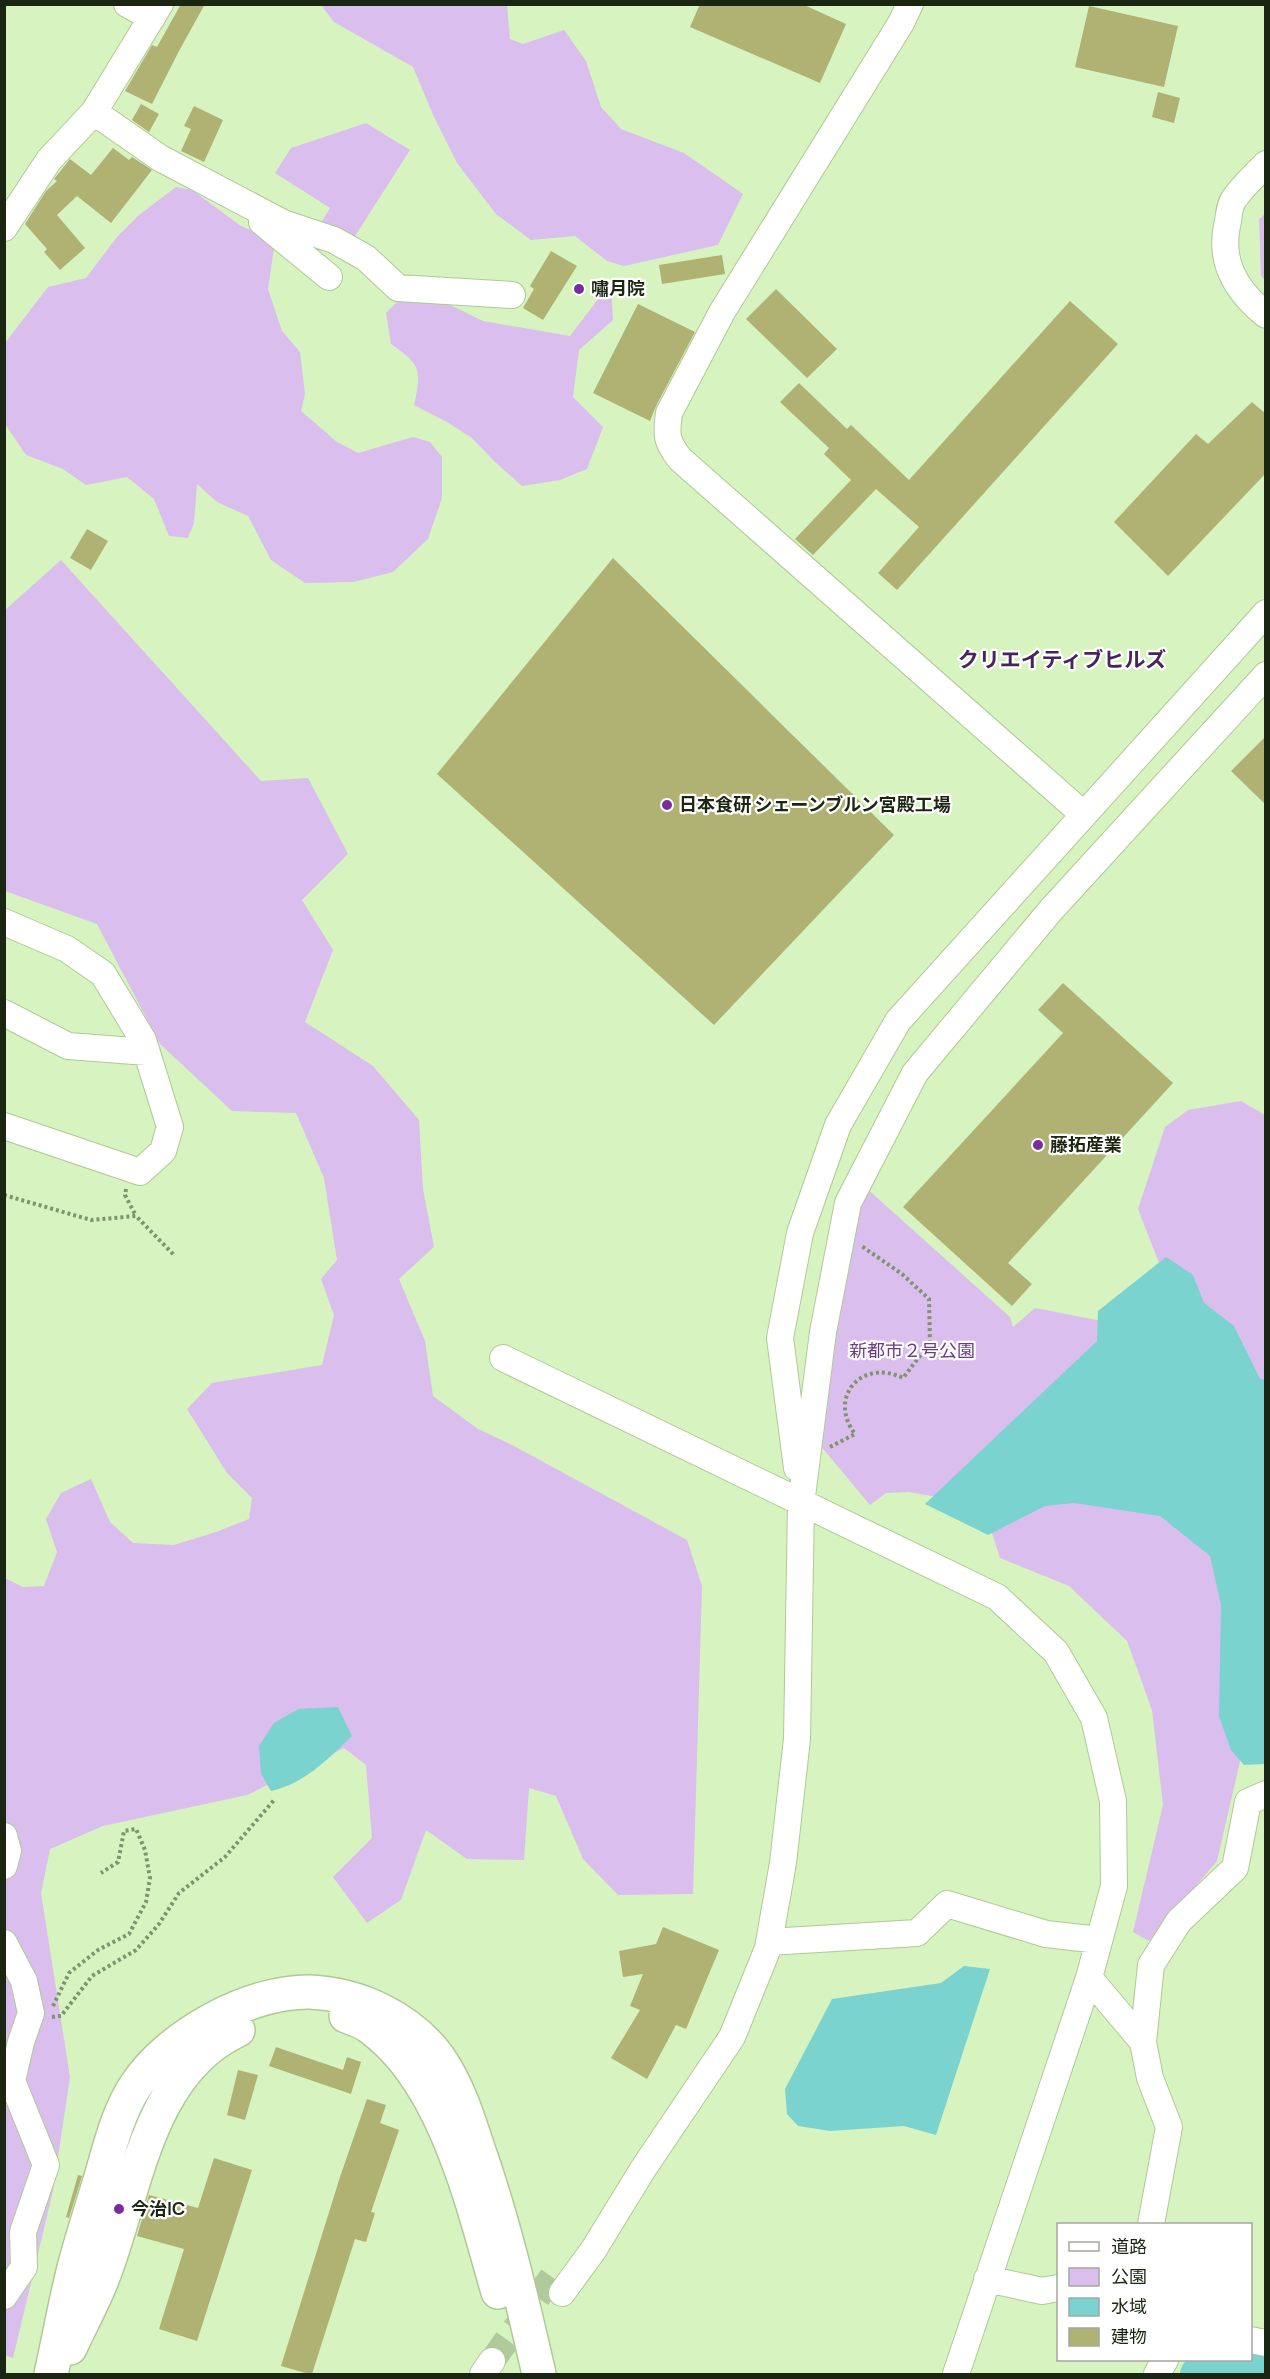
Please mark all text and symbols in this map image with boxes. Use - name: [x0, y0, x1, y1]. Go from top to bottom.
- place label: 嘯月院: [591, 276, 645, 300]
- marker: 嘯月院: [572, 282, 586, 296]
- district label: クリエイティブヒルズ: [958, 645, 1166, 673]
- place label: 日本食研 シェーンブルン宮殿工場: [679, 792, 951, 816]
- marker: 日本食研 シェーンブルン宮殿工場: [660, 798, 674, 812]
- place label: 藤拓産業: [1050, 1132, 1122, 1156]
- marker: 藤拓産業: [1031, 1138, 1045, 1152]
- park label: 新都市２号公園: [849, 1338, 975, 1362]
- place label: 今治IC: [131, 2196, 185, 2220]
- marker: 今治IC: [112, 2202, 126, 2216]
- legend: [1057, 2223, 1252, 2361]
- text: 道路: [1111, 2234, 1147, 2258]
- text: 公園: [1111, 2264, 1147, 2288]
- text: 水域: [1111, 2294, 1147, 2318]
- text: 建物: [1111, 2324, 1147, 2348]

